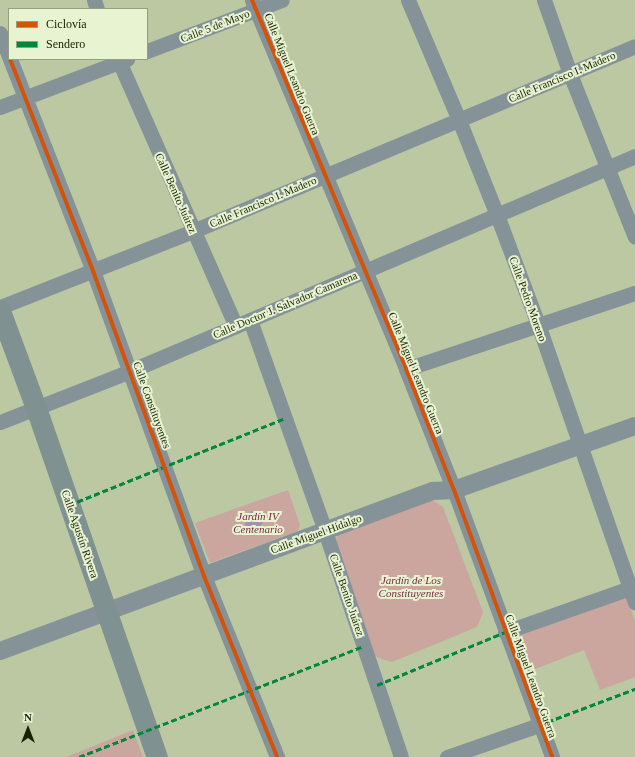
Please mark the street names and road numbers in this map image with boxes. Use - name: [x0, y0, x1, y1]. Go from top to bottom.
- street label: Calle 5 de Mayo: [179, 7, 251, 45]
- street label: Calle Miguel Leandro Guerra: [261, 11, 323, 137]
- street label: Calle Francisco I. Madero: [507, 48, 617, 106]
- street label: Calle Benito Juárez: [152, 151, 200, 235]
- street label: Calle Francisco I. Madero: [208, 173, 318, 231]
- street label: Calle Pedro Moreno: [507, 255, 549, 343]
- street label: Calle Doctor J. Salvador Camarena: [211, 269, 359, 341]
- street label: Calle Miguel Leandro Guerra: [385, 310, 447, 436]
- street label: Calle Constituyentes: [130, 360, 174, 450]
- street label: Calle Agustín Rivera: [59, 488, 101, 580]
- street label: Calle Miguel Hidalgo: [269, 511, 363, 557]
- street label: Calle Benito Juárez: [327, 552, 367, 638]
- street label: Calle Miguel Leandro Guerra: [502, 612, 560, 740]

